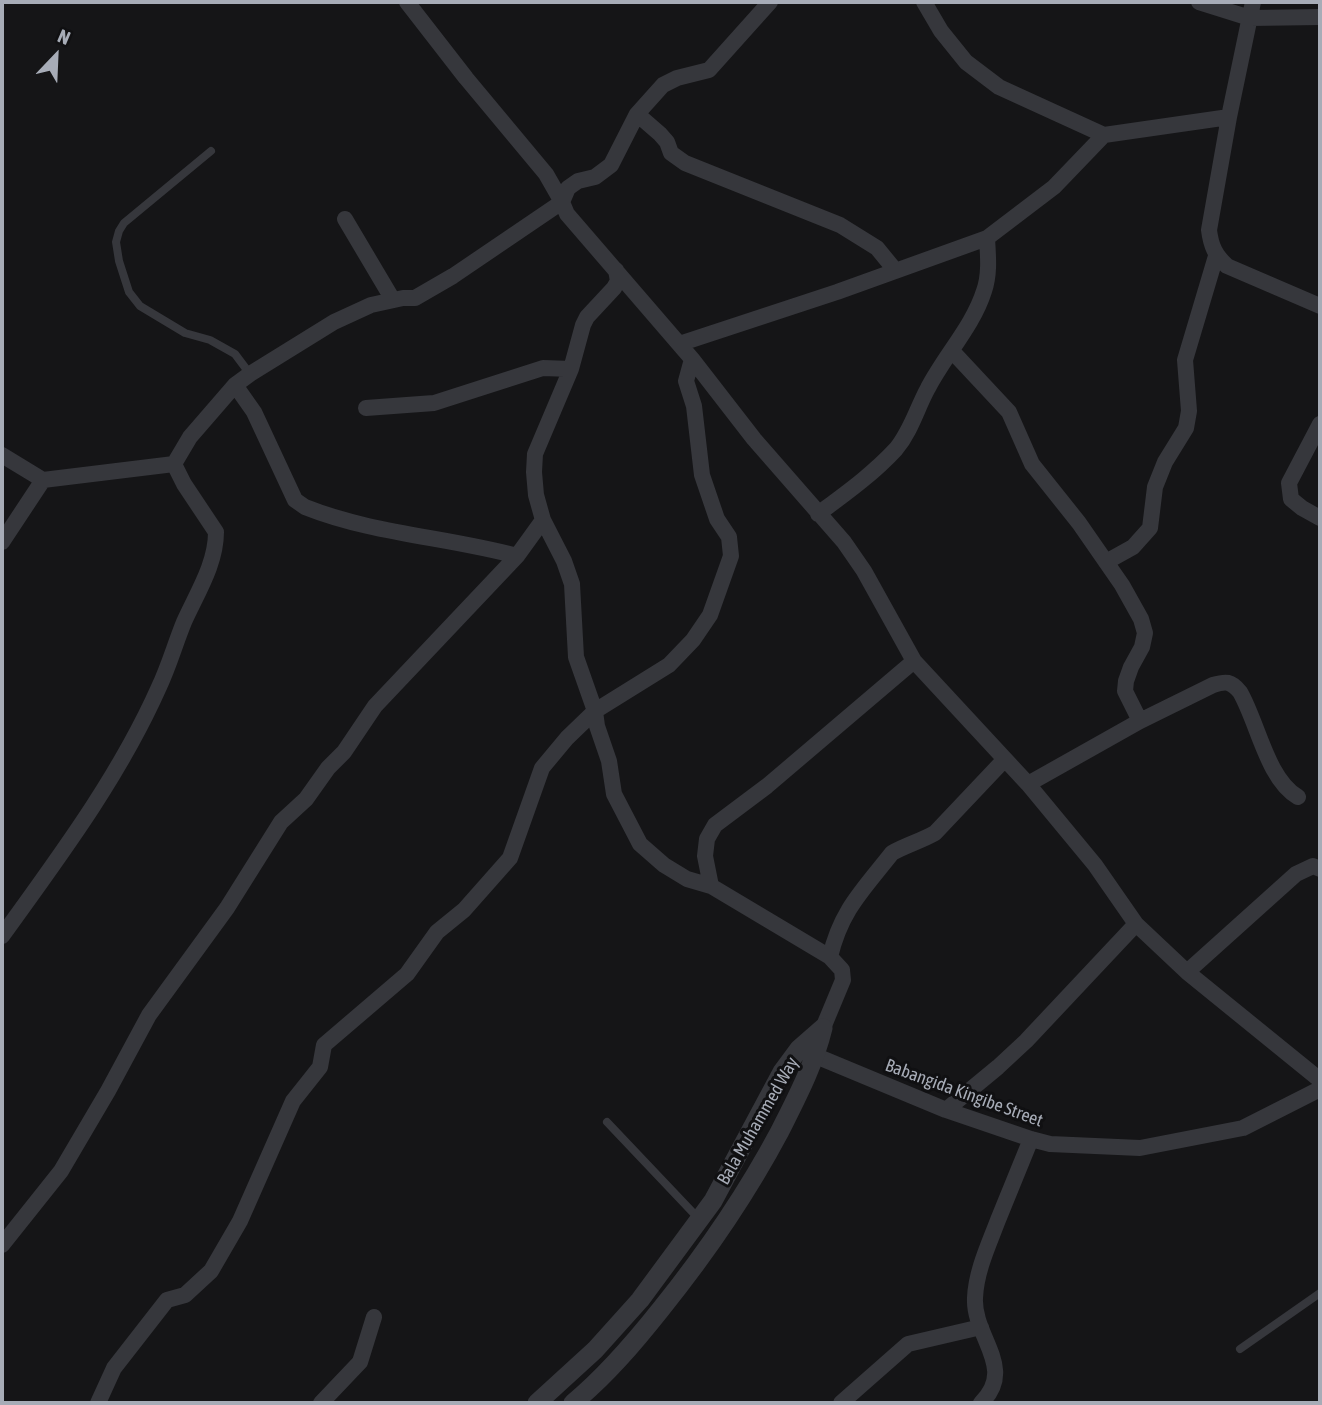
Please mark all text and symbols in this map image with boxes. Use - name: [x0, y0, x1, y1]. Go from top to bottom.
- north arrow: [21, 21, 91, 91]
- text: N: [55, 24, 74, 49]
- street label: Bala Muhammed Way: [713, 1053, 803, 1189]
- street label: Babangida Kingibe Street: [882, 1054, 1046, 1132]

